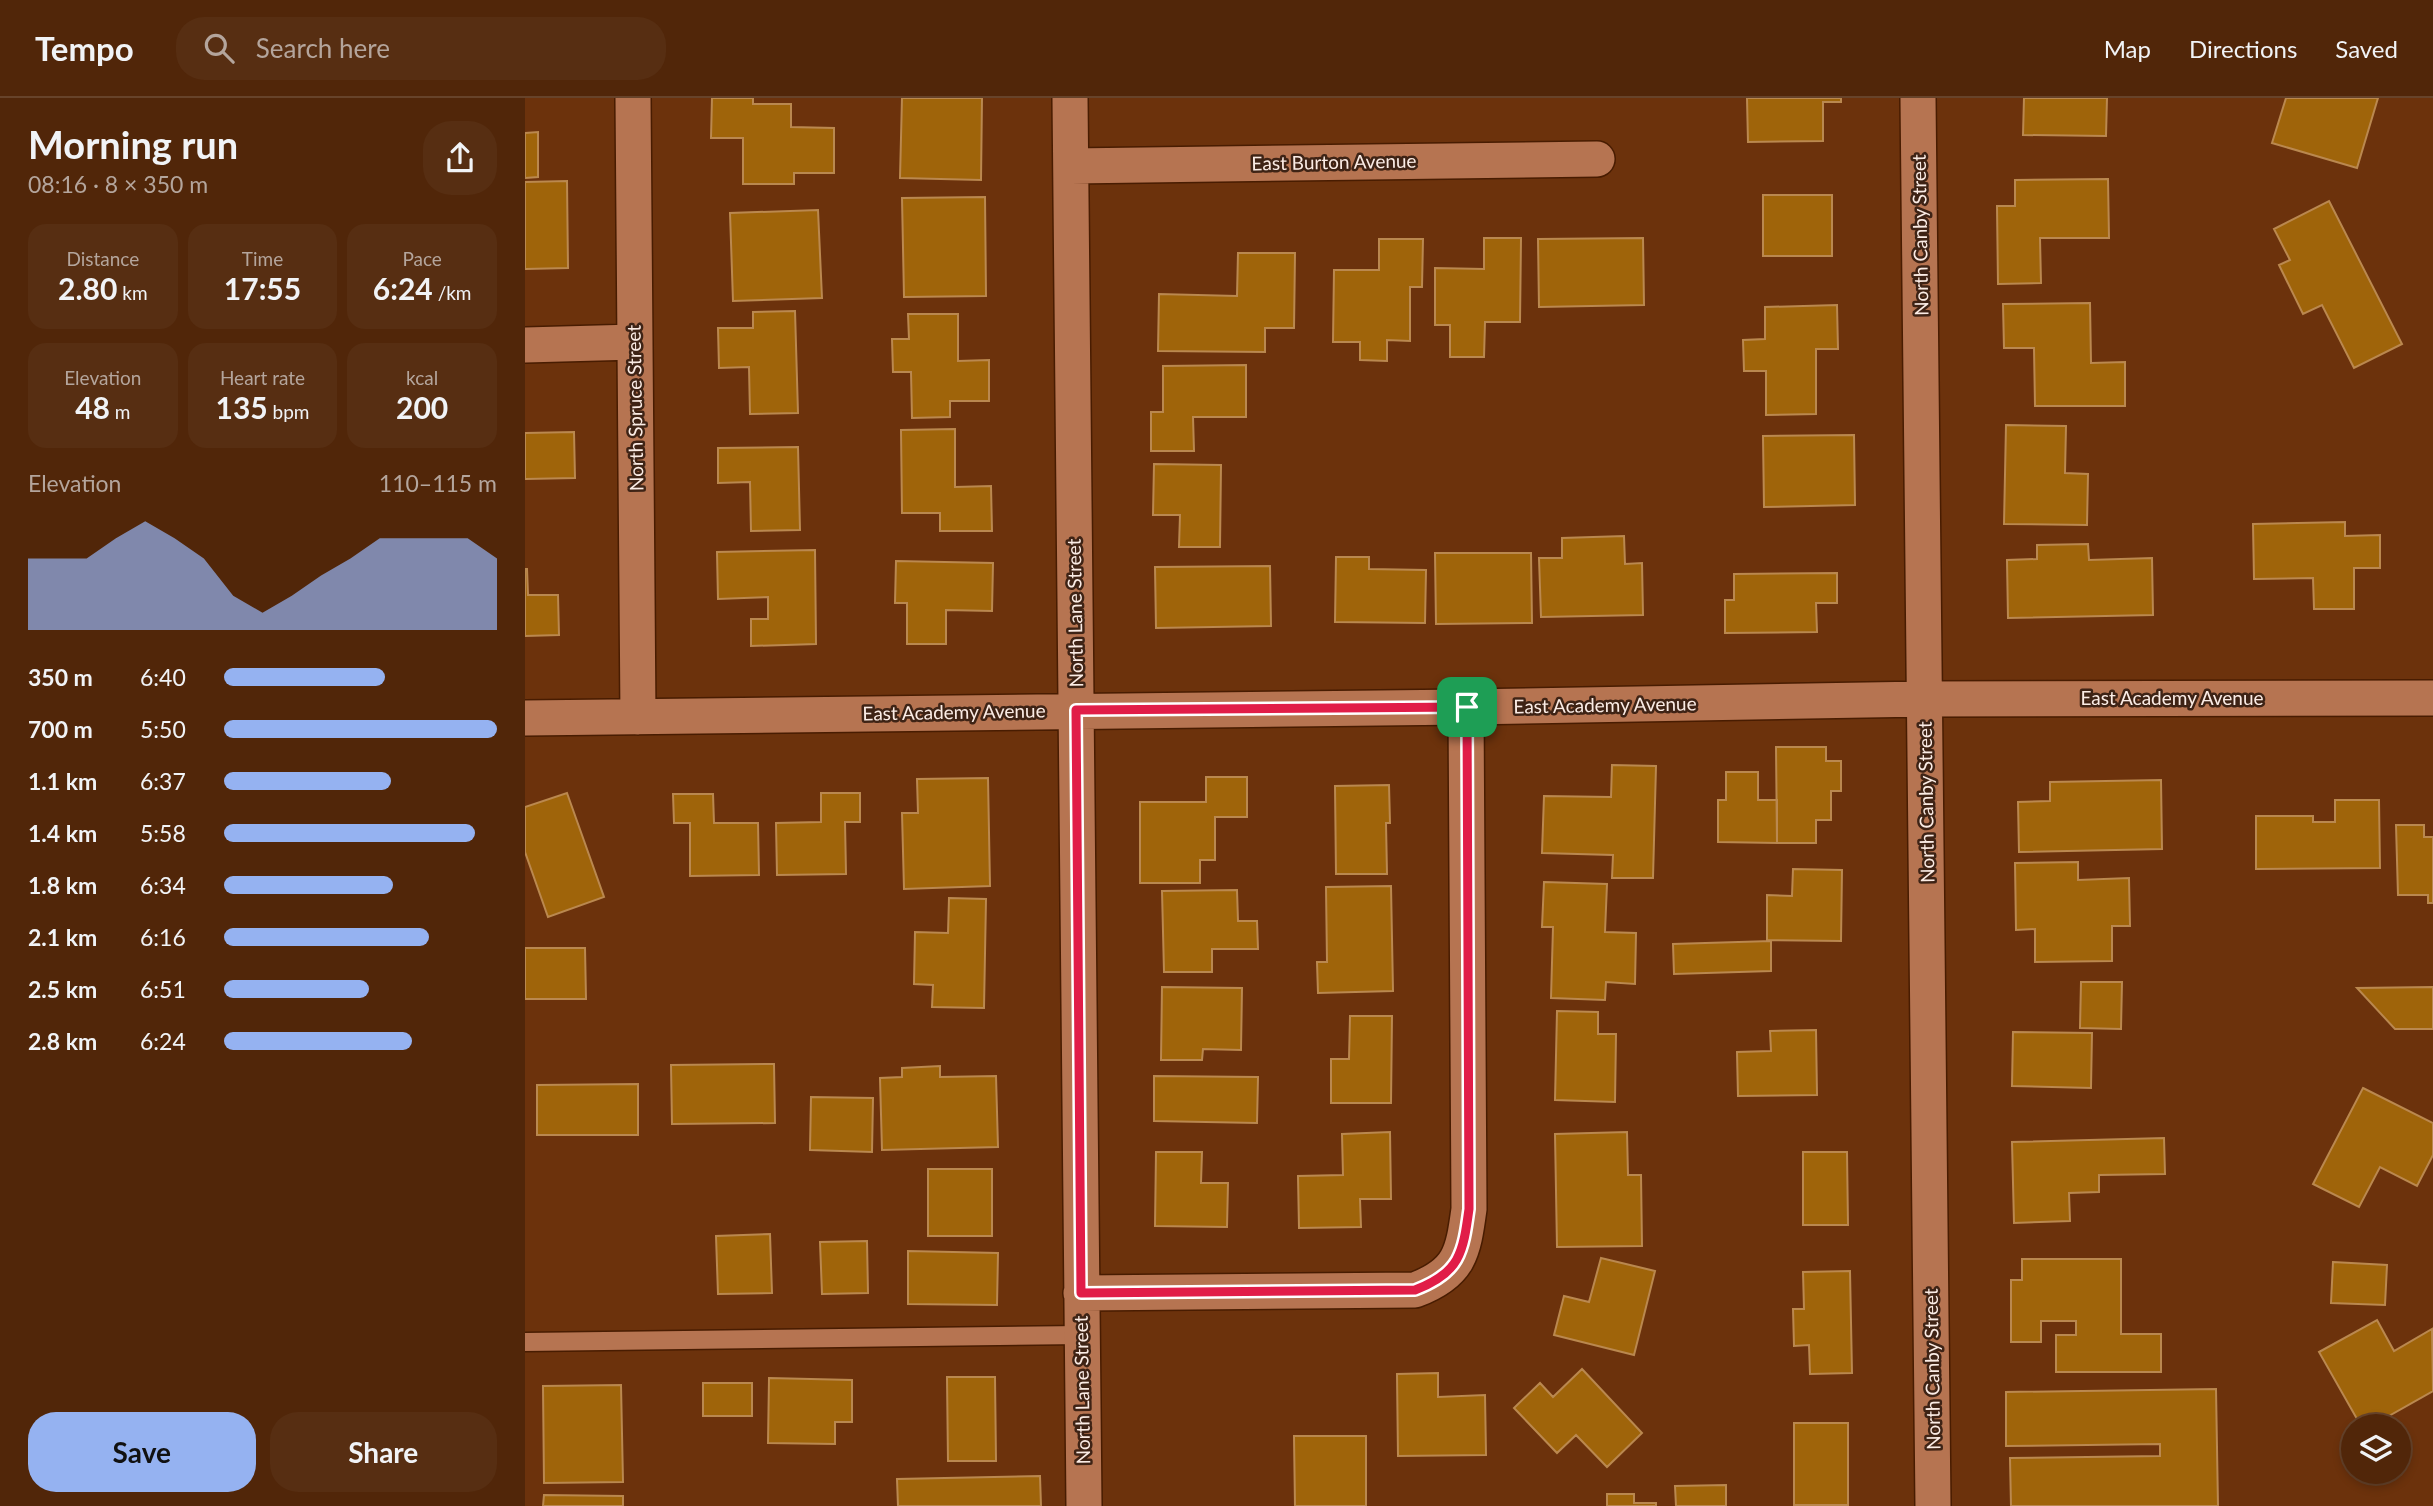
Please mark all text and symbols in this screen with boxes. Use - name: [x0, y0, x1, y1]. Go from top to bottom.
- search box: [176, 17, 666, 80]
- text: Tempo: [35, 28, 134, 68]
- icon: search: [200, 29, 238, 67]
- text: Search here: [256, 32, 390, 64]
- text: Map: [2104, 34, 2151, 63]
- text: Directions: [2189, 34, 2297, 63]
- text: Saved: [2335, 34, 2398, 63]
- text: Morning run: [28, 121, 238, 167]
- button: share: [423, 121, 497, 195]
- street label: East Burton Avenue: [1251, 149, 1417, 174]
- street label: North Canby Street: [1907, 154, 1932, 316]
- text: 08:16 · 8 × 350 m: [28, 170, 208, 198]
- text: Distance: [66, 247, 139, 270]
- text: Time: [242, 247, 283, 270]
- text: Pace: [402, 247, 442, 270]
- text: 2.80: [58, 270, 117, 306]
- text: 17:55: [224, 270, 301, 306]
- text: 6:24: [373, 270, 433, 306]
- text: km: [117, 281, 148, 304]
- text: /km: [433, 281, 472, 304]
- street label: North Spruce Street: [622, 325, 647, 491]
- text: Elevation: [64, 366, 141, 389]
- text: Heart rate: [220, 366, 305, 389]
- text: kcal: [406, 366, 438, 389]
- text: 48: [75, 389, 110, 425]
- text: 135: [216, 389, 268, 425]
- text: 200: [396, 389, 448, 425]
- text: m: [110, 400, 130, 423]
- text: bpm: [268, 400, 309, 423]
- text: Elevation: [28, 469, 121, 497]
- text: 110–115 m: [379, 469, 497, 497]
- street label: North Lane Street: [1062, 538, 1087, 688]
- text: 350 m: [28, 663, 93, 691]
- text: 6:40: [140, 663, 186, 691]
- pin: [1437, 677, 1497, 737]
- street label: East Academy Avenue: [2080, 686, 2264, 709]
- icon: arrive: [1448, 688, 1486, 726]
- street label: East Academy Avenue: [1513, 691, 1697, 718]
- street label: East Academy Avenue: [862, 698, 1046, 725]
- text: 700 m: [28, 715, 93, 743]
- text: 5:50: [140, 715, 186, 743]
- street label: North Canby Street: [1913, 721, 1938, 883]
- text: 1.1 km: [28, 767, 97, 795]
- text: 6:37: [140, 767, 186, 795]
- text: 1.4 km: [28, 819, 97, 847]
- text: 5:58: [140, 819, 186, 847]
- text: 1.8 km: [28, 871, 97, 899]
- text: 6:34: [140, 871, 186, 899]
- text: 2.1 km: [28, 923, 97, 951]
- text: 6:16: [140, 923, 186, 951]
- text: 2.5 km: [28, 975, 97, 1003]
- text: 6:51: [140, 975, 186, 1003]
- text: 2.8 km: [28, 1027, 97, 1055]
- text: 6:24: [140, 1027, 186, 1055]
- street label: North Canby Street: [1919, 1288, 1944, 1450]
- street label: North Lane Street: [1069, 1315, 1094, 1465]
- button: Save: [28, 1412, 256, 1492]
- button: Share: [270, 1412, 497, 1492]
- map controls: [2341, 1414, 2411, 1484]
- button: layers: [2341, 1414, 2411, 1484]

